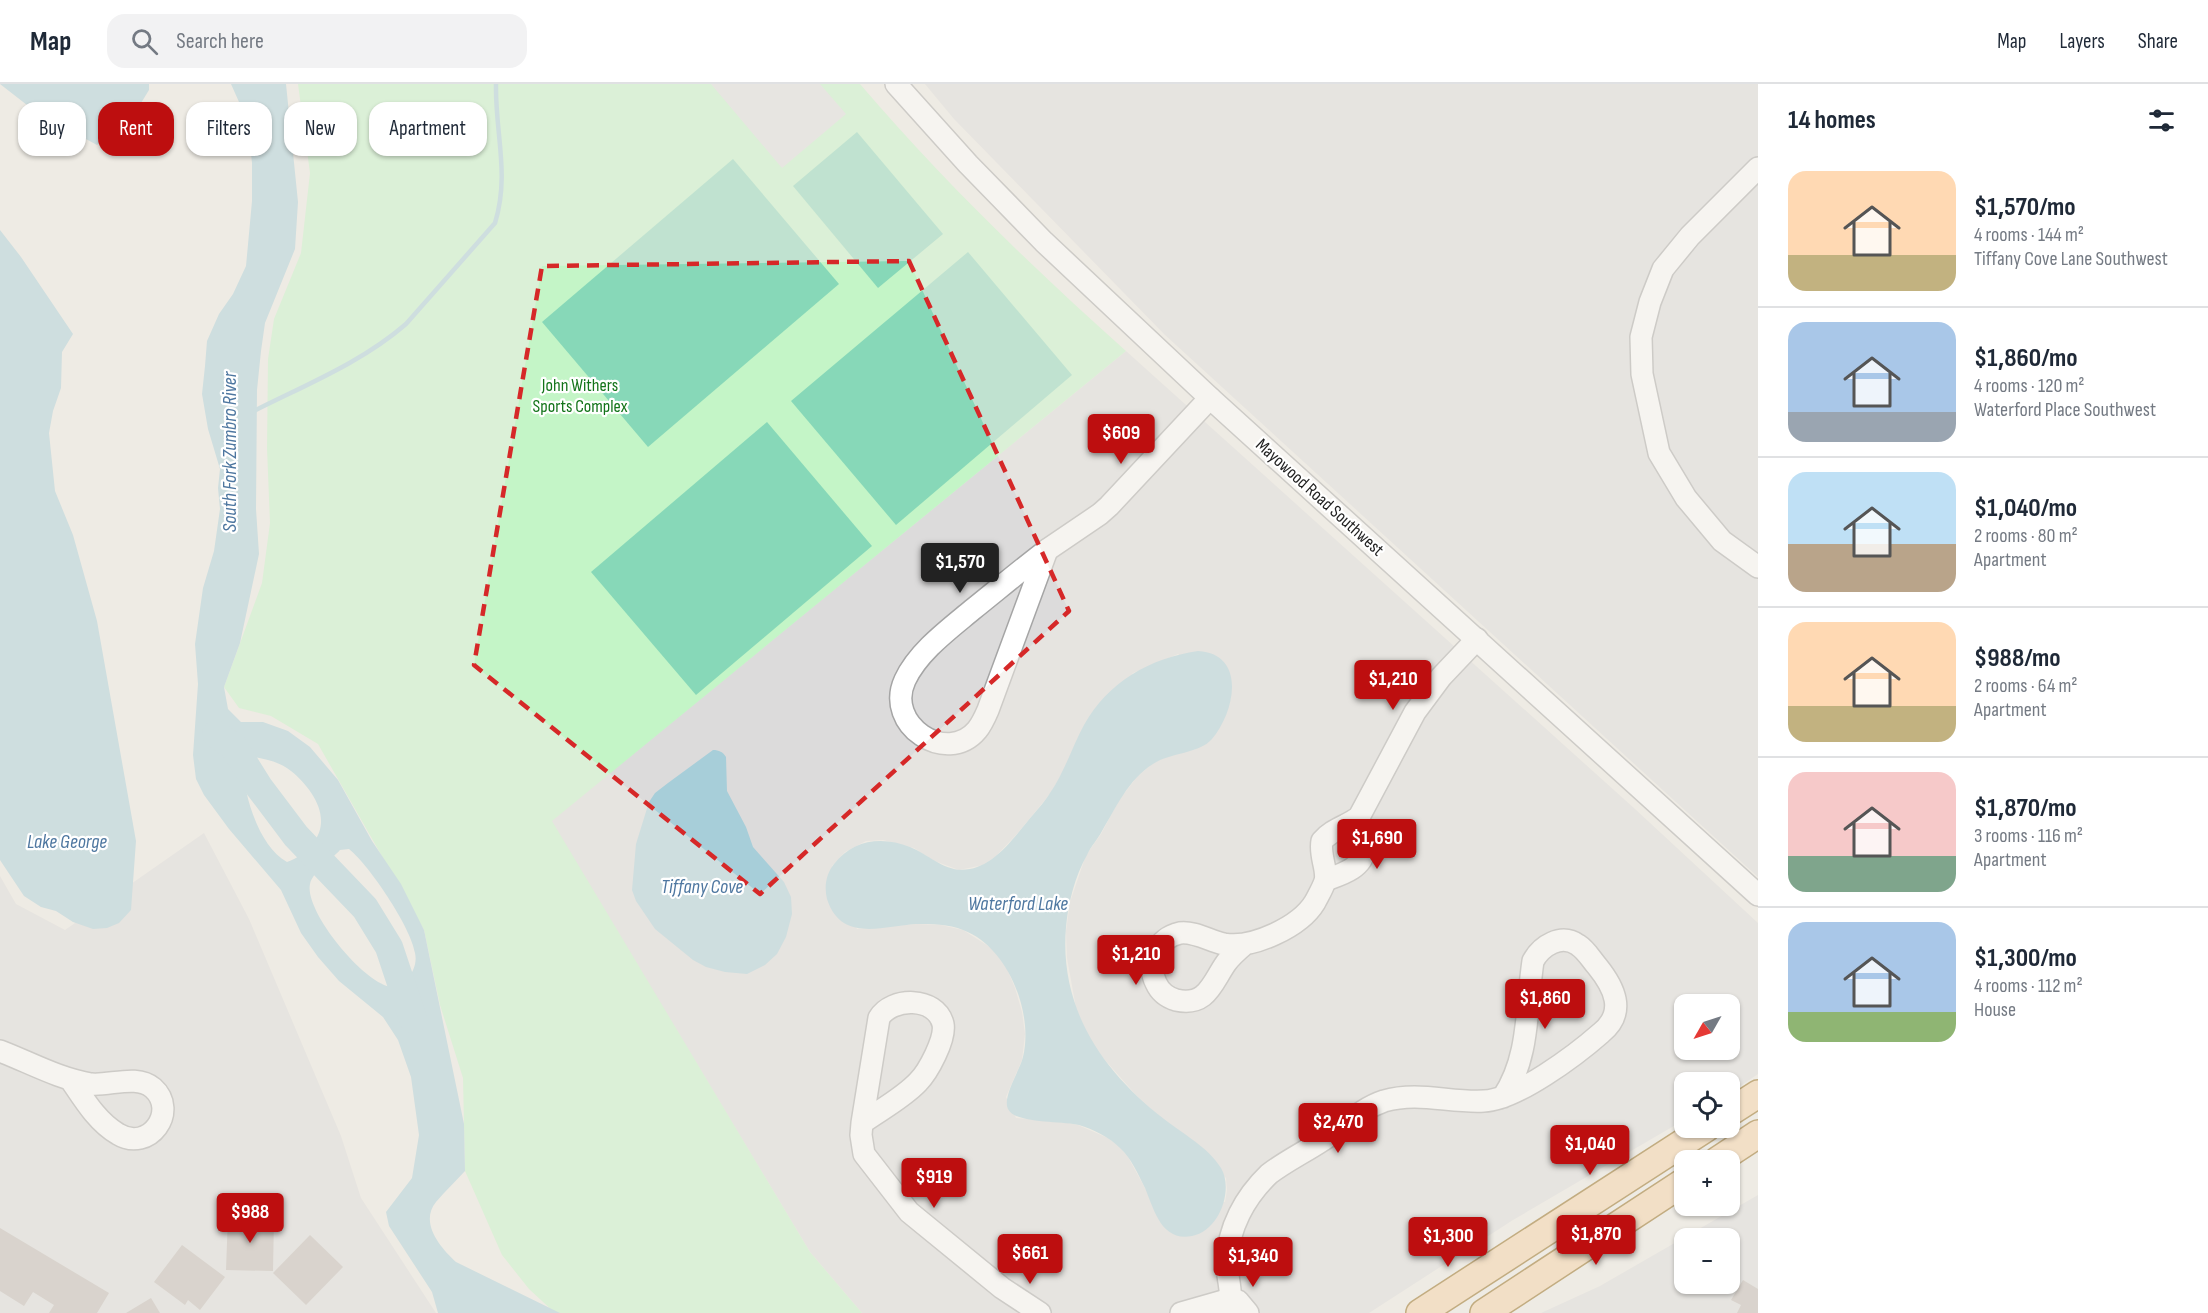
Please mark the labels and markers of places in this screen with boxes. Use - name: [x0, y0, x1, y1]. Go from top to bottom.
- pin: $609: [1085, 414, 1157, 465]
- pin: $1,570: [911, 543, 1009, 594]
- pin: $1,210: [1344, 660, 1442, 711]
- pin: $1,690: [1328, 819, 1426, 870]
- pin: $1,210: [1087, 935, 1185, 986]
- pin: $1,860: [1496, 979, 1594, 1030]
- pin: $2,470: [1289, 1103, 1387, 1154]
- pin: $1,040: [1541, 1125, 1639, 1176]
- pin: $919: [898, 1158, 970, 1209]
- pin: $988: [214, 1193, 286, 1244]
- pin: $1,870: [1547, 1215, 1645, 1266]
- pin: $1,300: [1399, 1217, 1497, 1268]
- pin: $661: [994, 1234, 1066, 1285]
- pin: $1,340: [1204, 1237, 1302, 1288]

